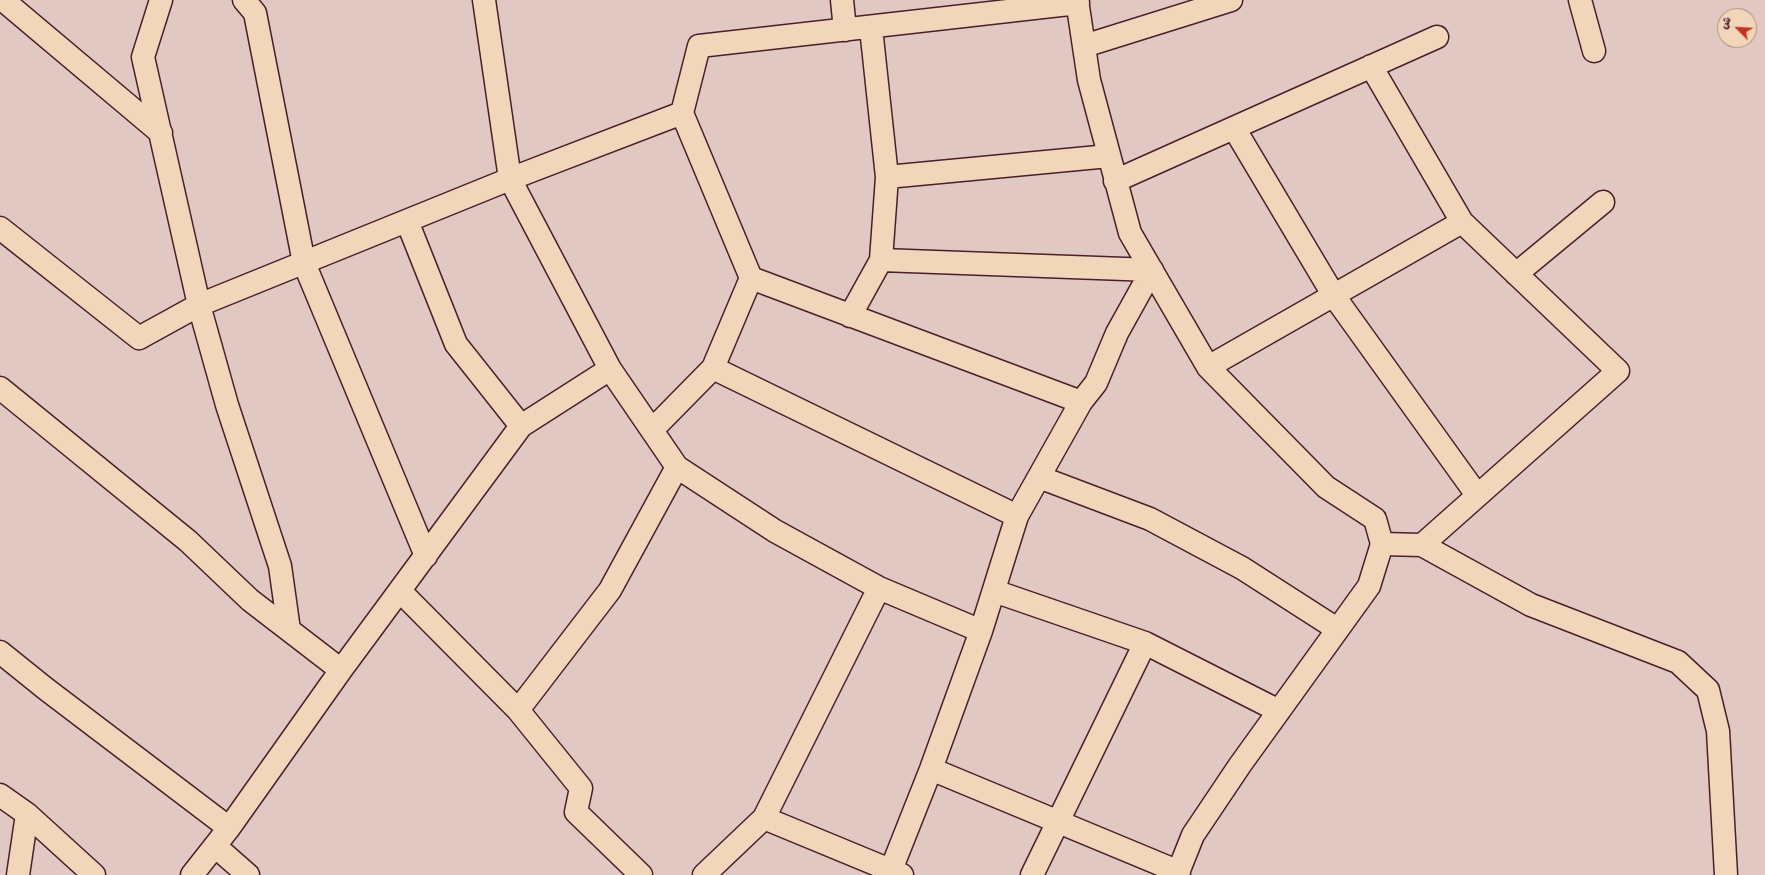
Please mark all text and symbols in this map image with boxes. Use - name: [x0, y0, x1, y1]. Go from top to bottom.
- north arrow: [1717, 8, 1757, 48]
- text: ش: [1719, 16, 1735, 32]

